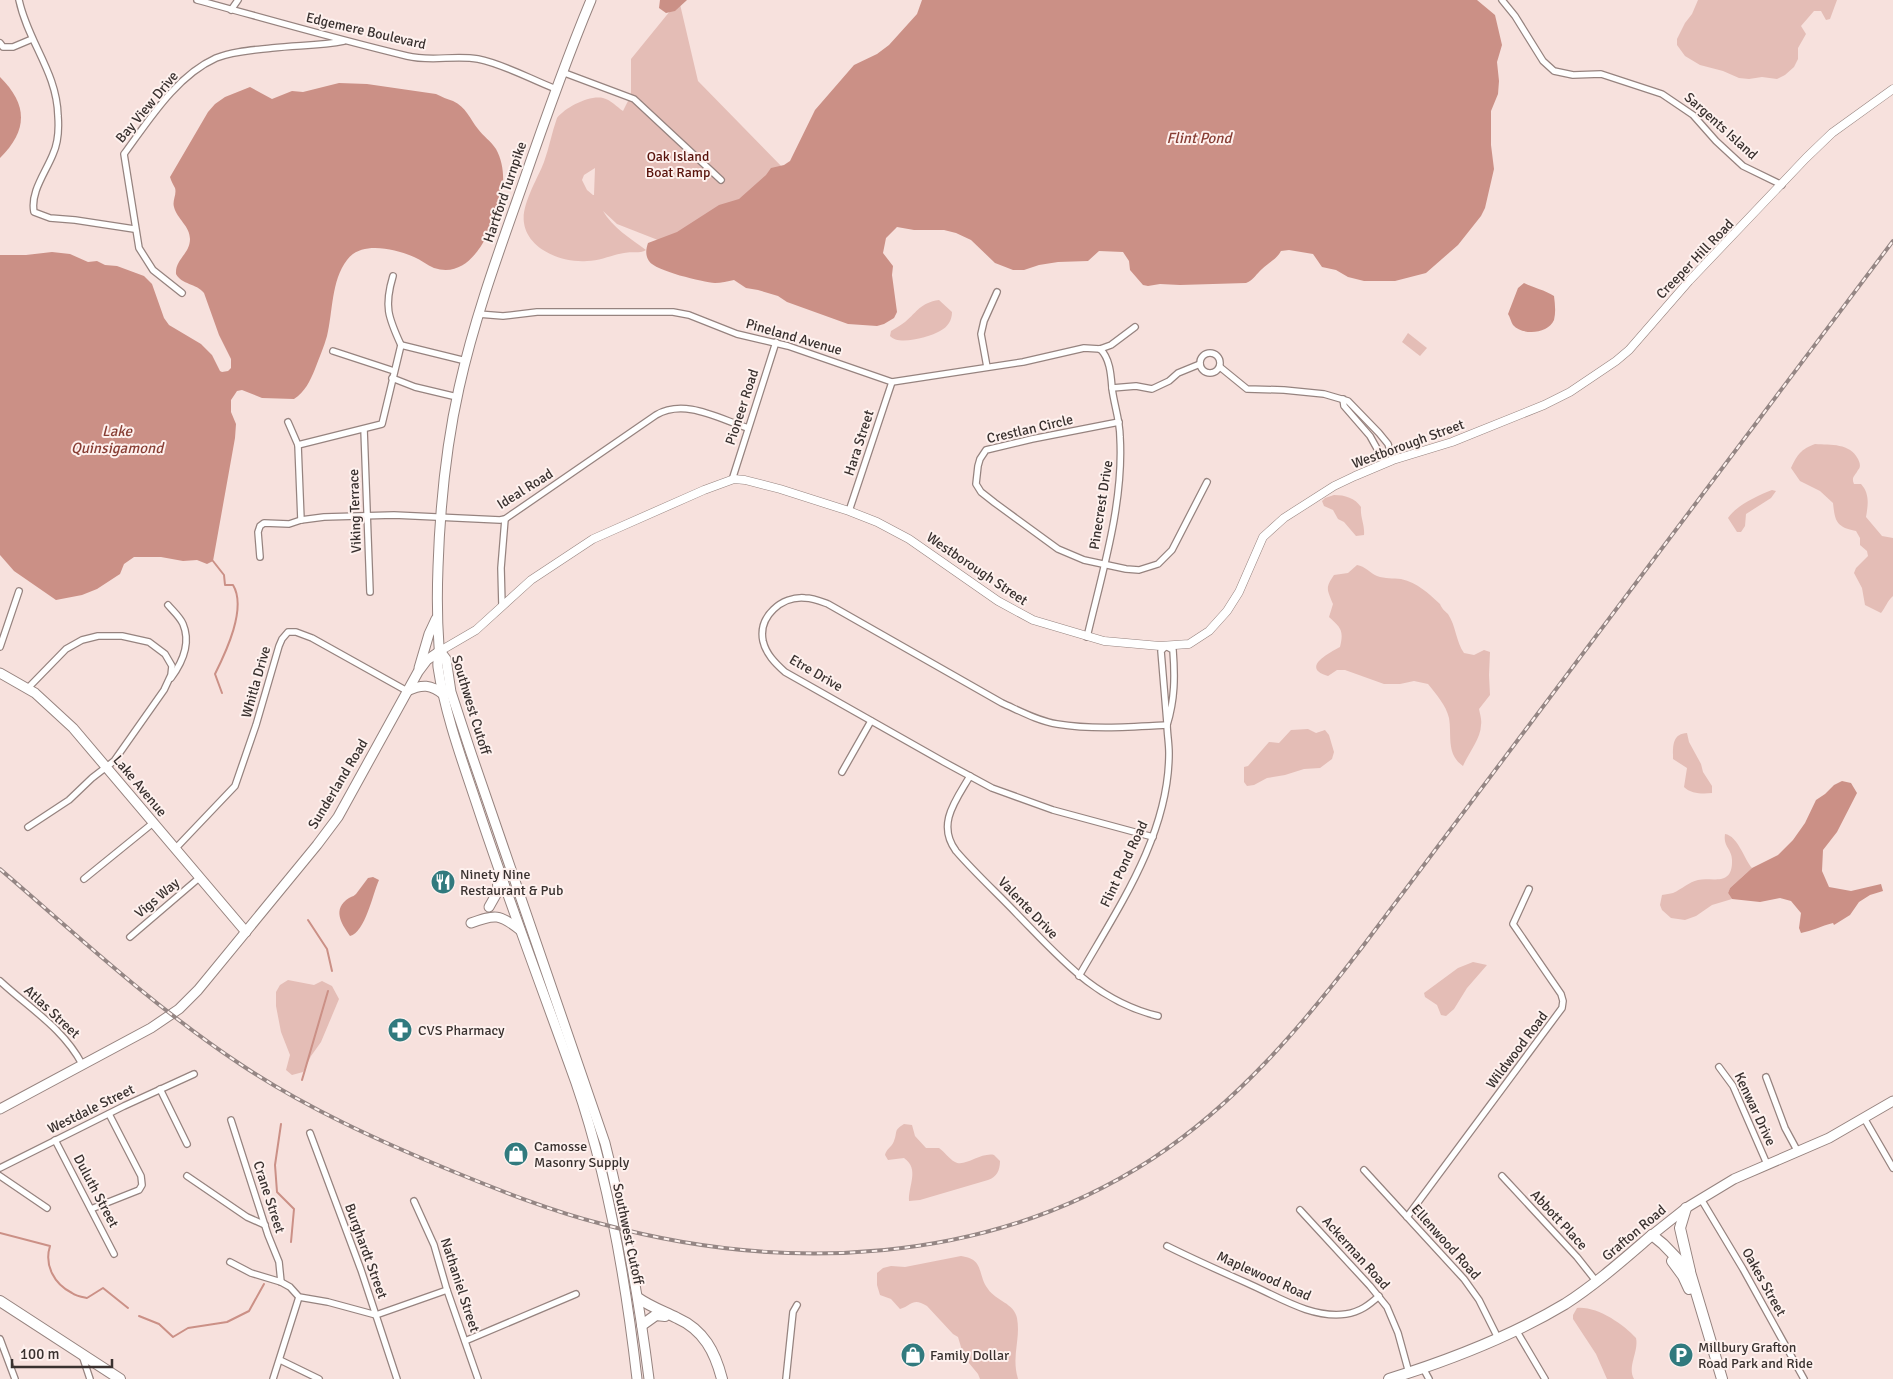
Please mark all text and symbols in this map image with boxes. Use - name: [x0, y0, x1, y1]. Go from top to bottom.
- street label: Edgemere Boulevard: [304, 9, 428, 53]
- street label: Bay View Drive: [112, 68, 182, 146]
- street label: Sargents Island: [1681, 89, 1761, 163]
- water label: Flint Pond: [1167, 129, 1234, 147]
- street label: Hartford Turnpike: [480, 139, 530, 245]
- park label: Oak Island Boat Ramp: [646, 148, 710, 181]
- street label: Creeper Hill Road: [1653, 216, 1737, 302]
- street label: Pineland Avenue: [744, 315, 844, 359]
- street label: Pioneer Road: [722, 367, 762, 447]
- street label: Hara Street: [840, 408, 878, 478]
- street label: Crestlan Circle: [985, 411, 1075, 447]
- street label: Westborough Street: [1349, 416, 1467, 472]
- water label: Lake Quinsigamond: [71, 422, 165, 457]
- street label: Pinecrest Drive: [1086, 459, 1116, 551]
- street label: Ideal Road: [494, 465, 556, 513]
- street label: Viking Terrace: [345, 469, 365, 553]
- street label: Westborough Street: [923, 529, 1031, 609]
- street label: Whitla Drive: [238, 644, 274, 720]
- street label: Etre Drive: [786, 651, 846, 695]
- street label: Southwest Cutoff: [448, 653, 494, 758]
- street label: Sunderland Road: [304, 736, 372, 832]
- street label: Lake Avenue: [109, 752, 171, 820]
- street label: Flint Pond Road: [1096, 818, 1152, 910]
- place label: Ninety Nine Restaurant & Pub: [460, 866, 563, 899]
- restaurant icon: Ninety Nine Restaurant & Pub: [430, 869, 456, 895]
- street label: Vigs Way: [131, 874, 183, 922]
- street label: Valente Drive: [994, 874, 1062, 942]
- street label: Atlas Street: [21, 982, 84, 1042]
- street label: Wildwood Road: [1482, 1008, 1552, 1092]
- pharmacy icon: CVS Pharmacy: [387, 1017, 413, 1043]
- place label: CVS Pharmacy: [418, 1022, 505, 1039]
- street label: Kenwar Drive: [1731, 1070, 1779, 1148]
- street label: Westdale Street: [45, 1081, 137, 1137]
- place label: Camosse Masonry Supply: [534, 1138, 630, 1171]
- shop icon: Camosse Masonry Supply: [503, 1141, 529, 1167]
- street label: Duluth Street: [70, 1152, 122, 1231]
- street label: Crane Street: [249, 1159, 289, 1235]
- street label: Southwest Cutoff: [609, 1182, 647, 1287]
- street label: Abbott Place: [1527, 1186, 1591, 1254]
- street label: Burghardt Street: [341, 1201, 391, 1301]
- street label: Ellenwood Road: [1408, 1201, 1484, 1283]
- street label: Grafton Road: [1599, 1201, 1669, 1265]
- street label: Ackerman Road: [1319, 1213, 1393, 1293]
- street label: Nathaniel Street: [437, 1236, 483, 1334]
- street label: Oakes Street: [1738, 1245, 1790, 1319]
- street label: Maplewood Road: [1214, 1248, 1314, 1304]
- scale bar: [12, 1336, 112, 1368]
- place label: Millbury Grafton Road Park and Ride: [1698, 1339, 1813, 1372]
- shop icon: Family Dollar: [900, 1342, 926, 1368]
- parking icon: Millbury Grafton Road Park and Ride: [1668, 1342, 1694, 1368]
- text: 100 m: [20, 1345, 60, 1363]
- place label: Family Dollar: [930, 1347, 1010, 1364]

